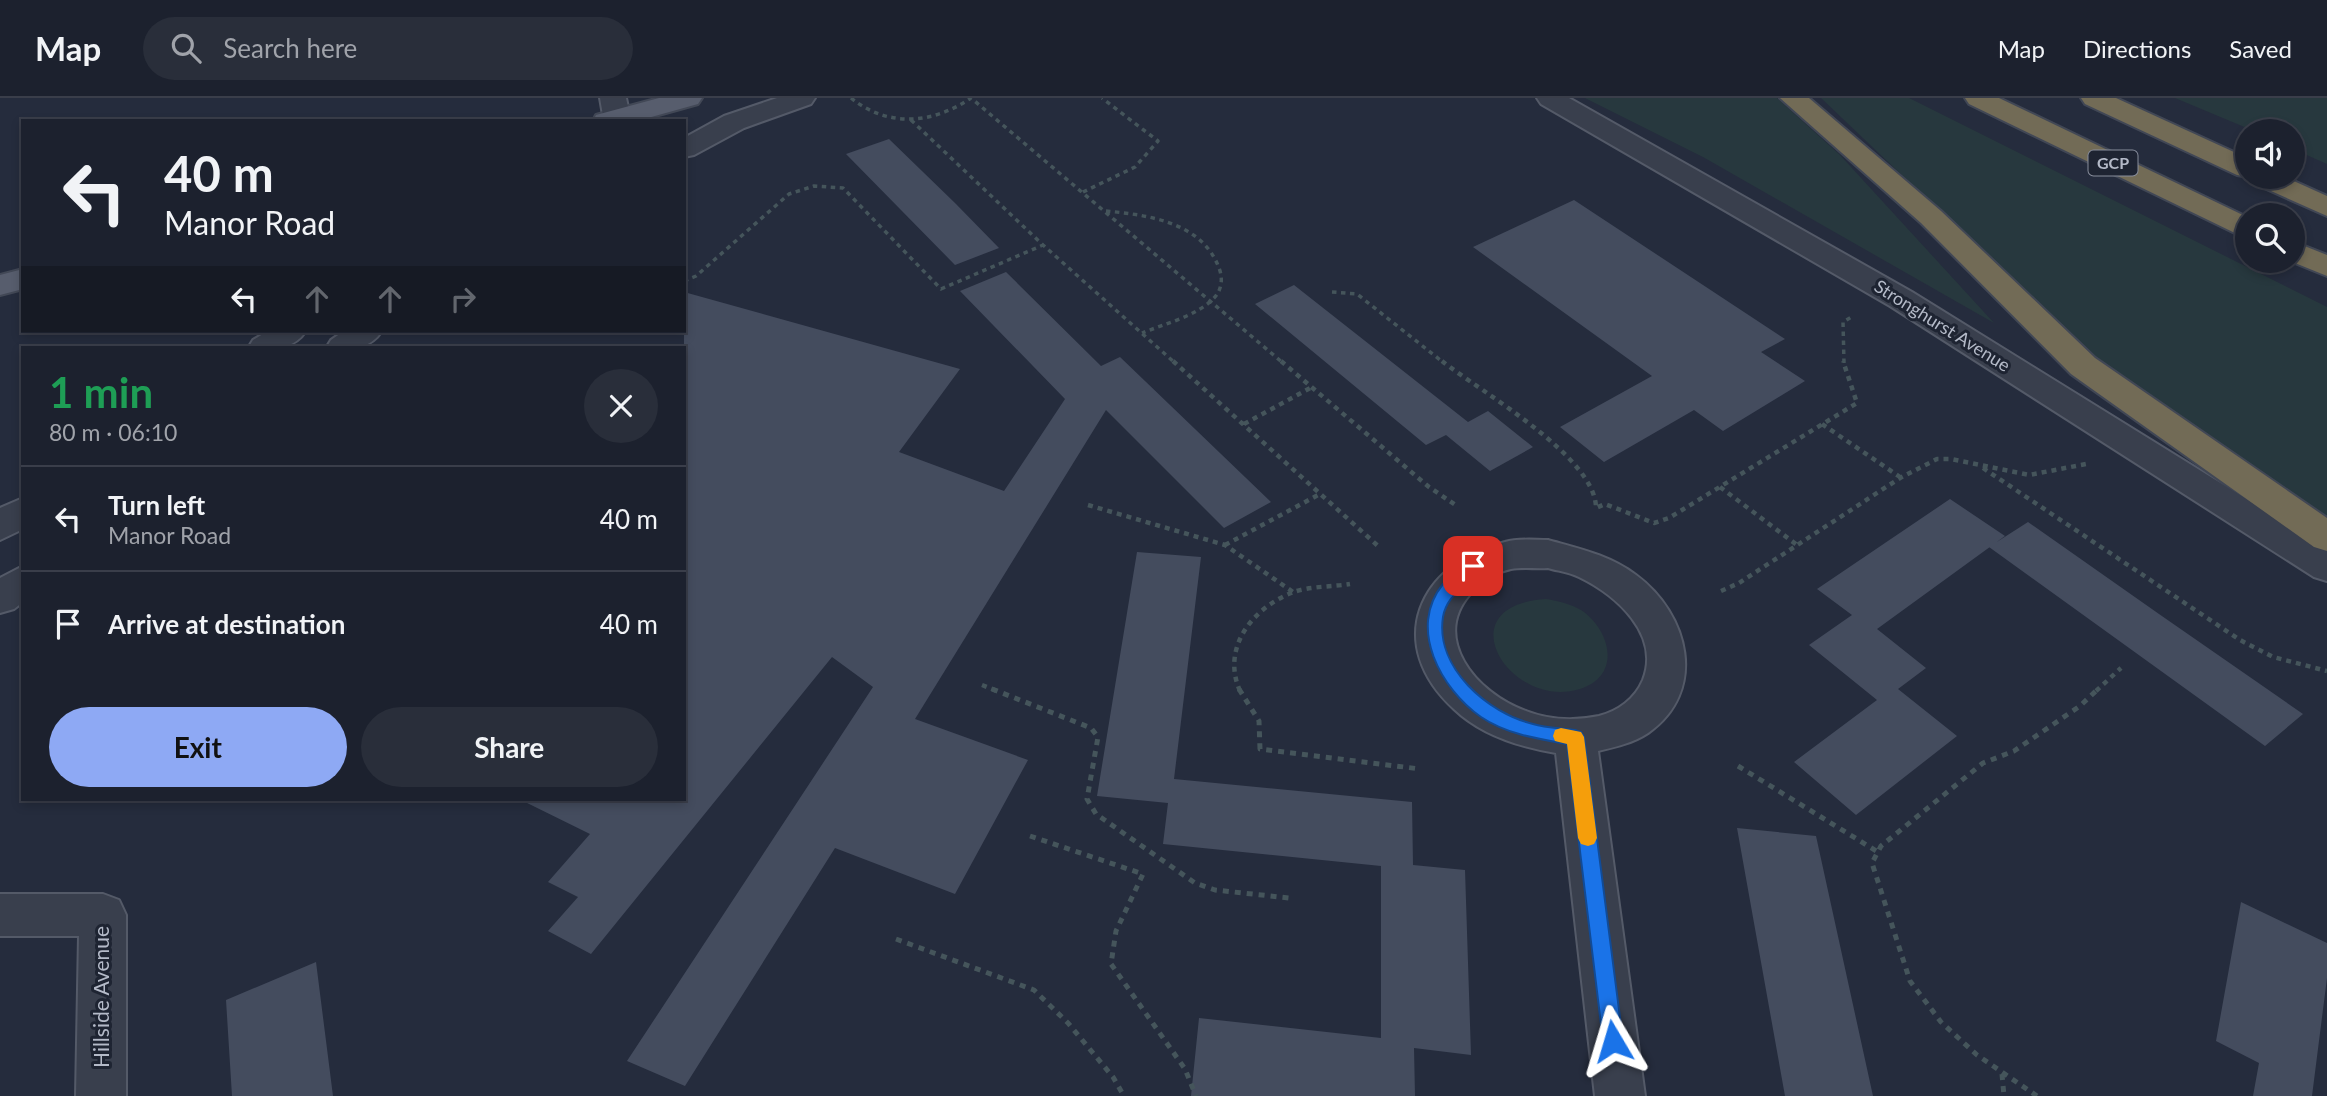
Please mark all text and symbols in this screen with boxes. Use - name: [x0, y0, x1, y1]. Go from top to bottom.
- search box: [143, 17, 633, 80]
- text: Map: [35, 28, 101, 68]
- icon: search: [167, 29, 205, 67]
- text: Search here: [223, 32, 357, 64]
- text: Map: [1998, 34, 2045, 63]
- text: Directions: [2083, 34, 2191, 63]
- text: Saved: [2229, 34, 2292, 63]
- map controls: [2235, 119, 2305, 273]
- button: sound: [2235, 119, 2305, 189]
- text: 40 m: [164, 144, 274, 202]
- icon: left: [49, 147, 140, 238]
- road number: GCP: [2088, 151, 2138, 176]
- text: Manor Road: [164, 203, 335, 242]
- button: search: [2235, 203, 2305, 273]
- street label: Stronghurst Avenue: [1871, 274, 2015, 376]
- icon: left: [225, 280, 263, 318]
- icon: ahead: [298, 280, 336, 318]
- icon: ahead: [371, 280, 409, 318]
- icon: right: [444, 280, 482, 318]
- text: 1 min: [49, 367, 153, 417]
- button: close: [584, 369, 658, 443]
- text: 80 m · 06:10: [49, 418, 177, 446]
- text: Turn left: [108, 489, 205, 521]
- icon: left: [49, 500, 87, 538]
- text: 40 m: [600, 503, 658, 535]
- text: Manor Road: [108, 521, 231, 549]
- pin: [1443, 536, 1503, 596]
- icon: arrive: [1454, 547, 1492, 585]
- icon: arrive: [49, 605, 87, 643]
- text: Arrive at destination: [108, 608, 345, 640]
- text: 40 m: [600, 608, 658, 640]
- button: Exit: [49, 707, 347, 787]
- button: Share: [361, 707, 658, 787]
- street label: Hillside Avenue: [88, 926, 113, 1068]
- position arrow: [1576, 1004, 1650, 1078]

